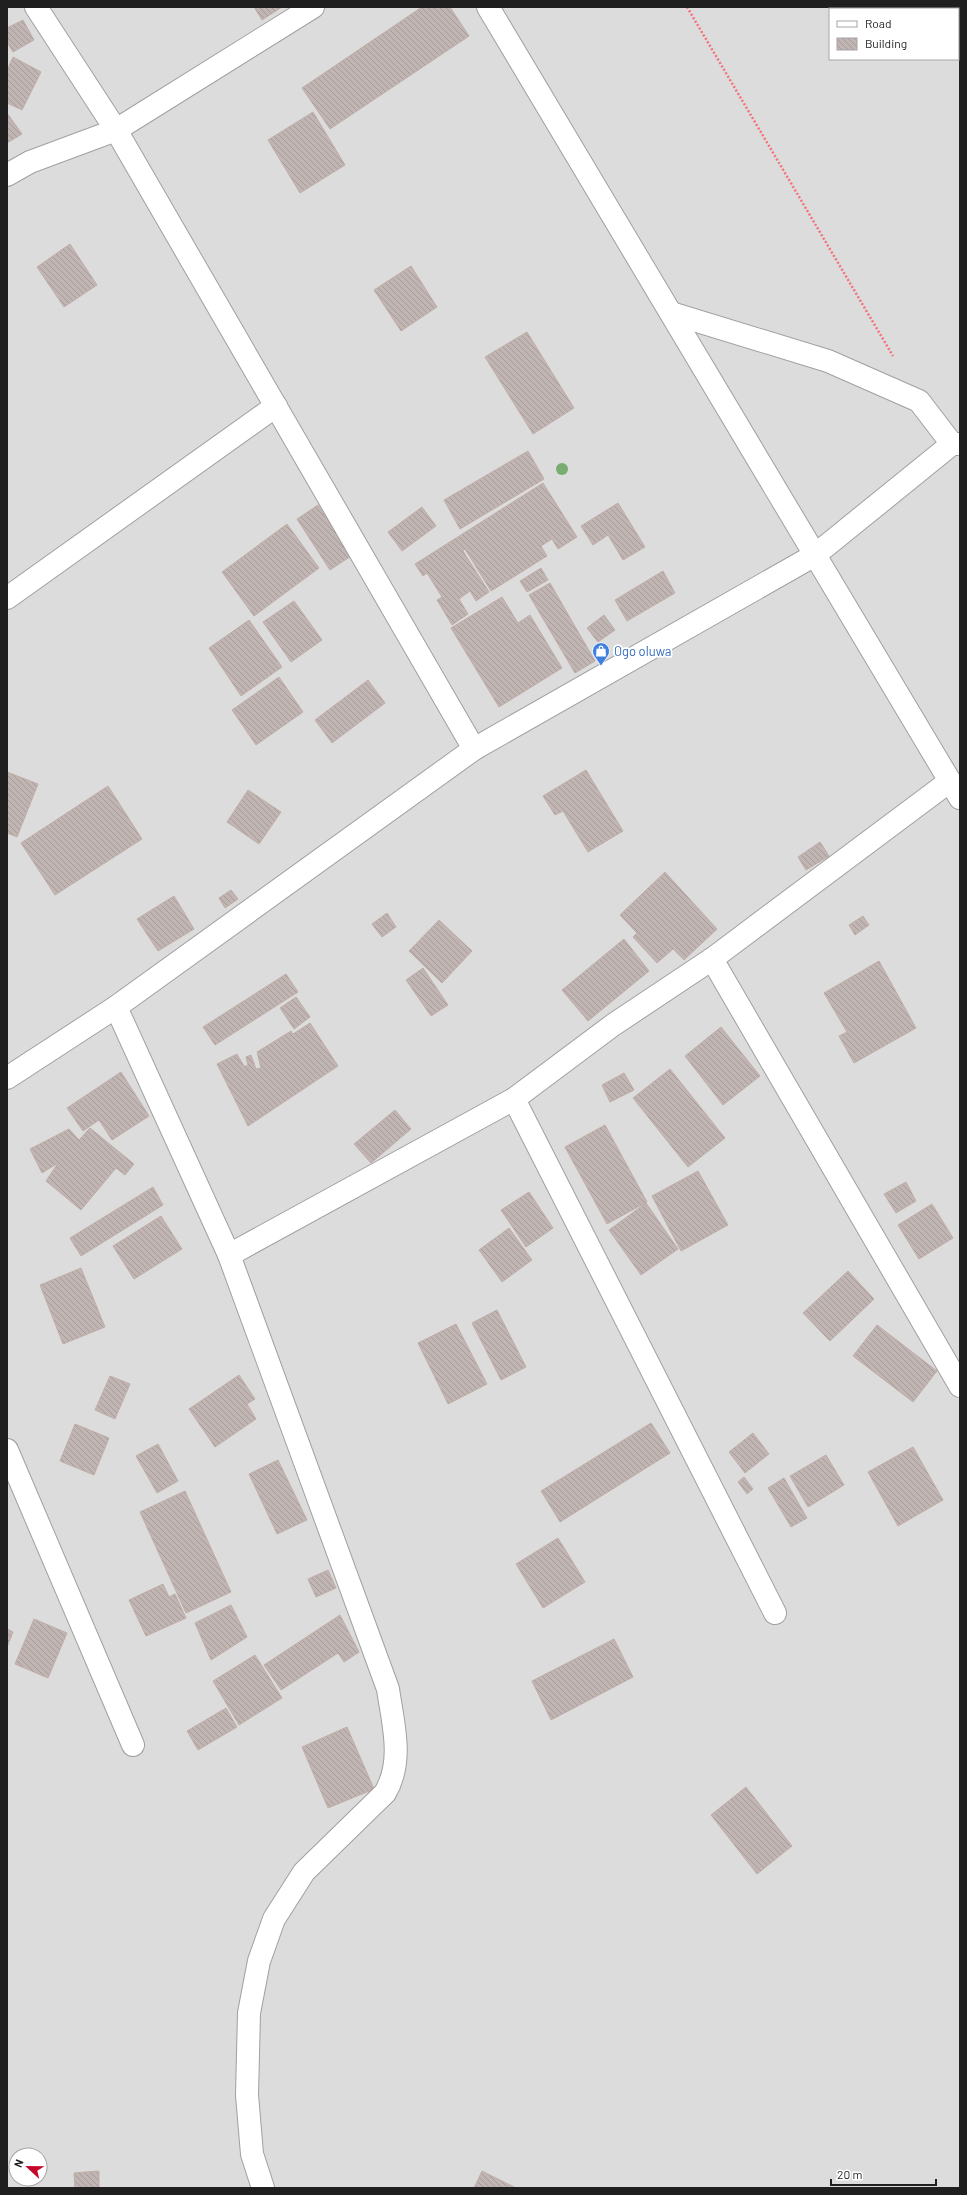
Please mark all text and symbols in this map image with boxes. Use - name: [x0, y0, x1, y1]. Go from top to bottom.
- legend: [829, 8, 959, 60]
- text: Road: [865, 16, 892, 30]
- text: Building: [865, 36, 907, 50]
- shop icon: Ogo oluwa: [591, 641, 611, 666]
- place label: Ogo oluwa: [614, 643, 672, 659]
- north arrow: [8, 2147, 48, 2187]
- text: N: [11, 2157, 26, 2169]
- scale bar: [831, 2161, 936, 2187]
- text: 20 m: [837, 2167, 863, 2181]

